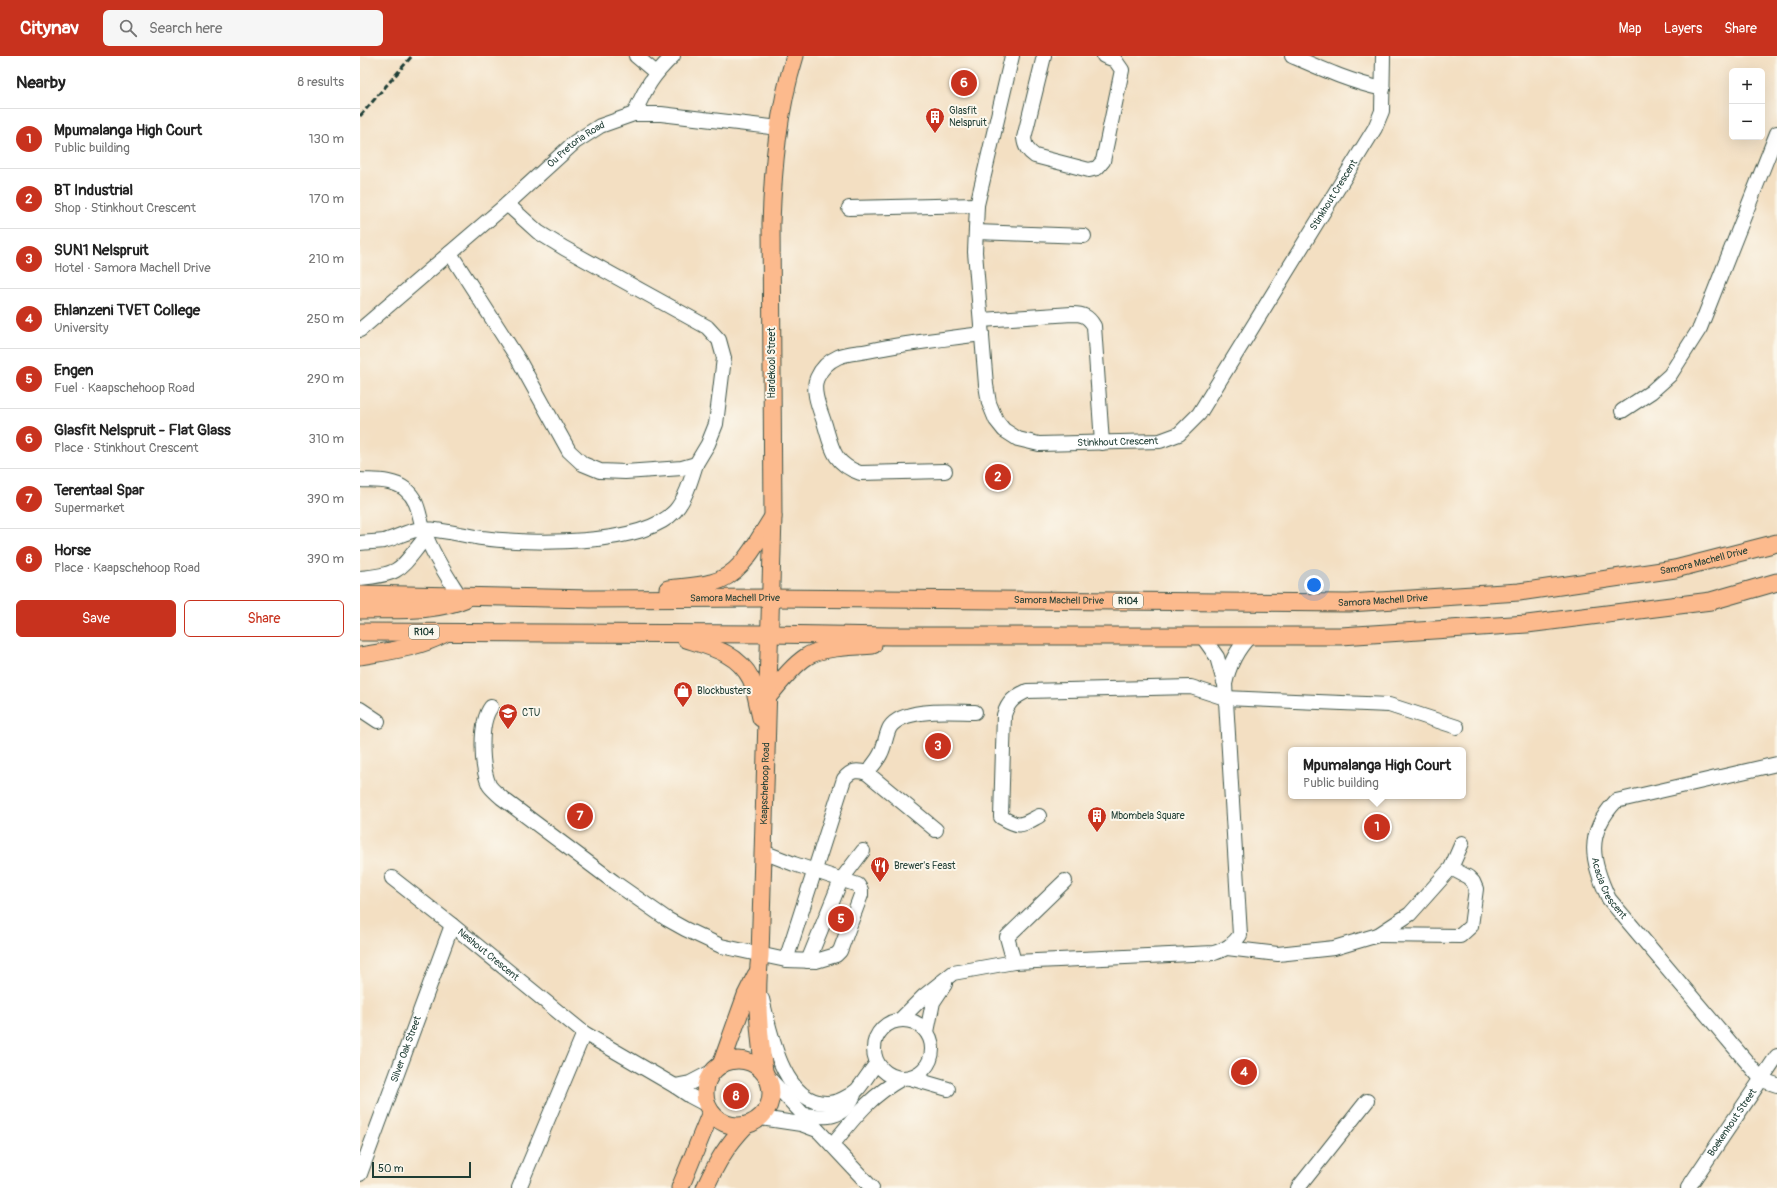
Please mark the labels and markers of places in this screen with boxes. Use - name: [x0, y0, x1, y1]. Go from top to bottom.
- pin: 6: [951, 68, 977, 98]
- place label: Glasfit Nelspruit: [949, 105, 988, 129]
- building icon: Glasfit Nelspruit: [924, 106, 946, 134]
- pin: 2: [985, 462, 1011, 492]
- shop icon: Blockbusters: [672, 680, 694, 708]
- place label: Blockbusters: [697, 685, 752, 697]
- school or university icon: CTU: [497, 702, 519, 730]
- place label: CTU: [522, 707, 541, 719]
- pin: 3: [925, 731, 951, 761]
- pin: 7: [567, 801, 593, 831]
- building icon: Mbombela Square: [1086, 805, 1108, 833]
- place label: Mbombela Square: [1111, 810, 1185, 822]
- pin: 1: [1364, 812, 1390, 842]
- restaurant icon: Brewer's Feast: [869, 855, 891, 883]
- place label: Brewer's Feast: [894, 860, 957, 872]
- pin: 5: [828, 904, 854, 934]
- pin: 4: [1231, 1057, 1257, 1087]
- pin: 8: [723, 1081, 749, 1111]

